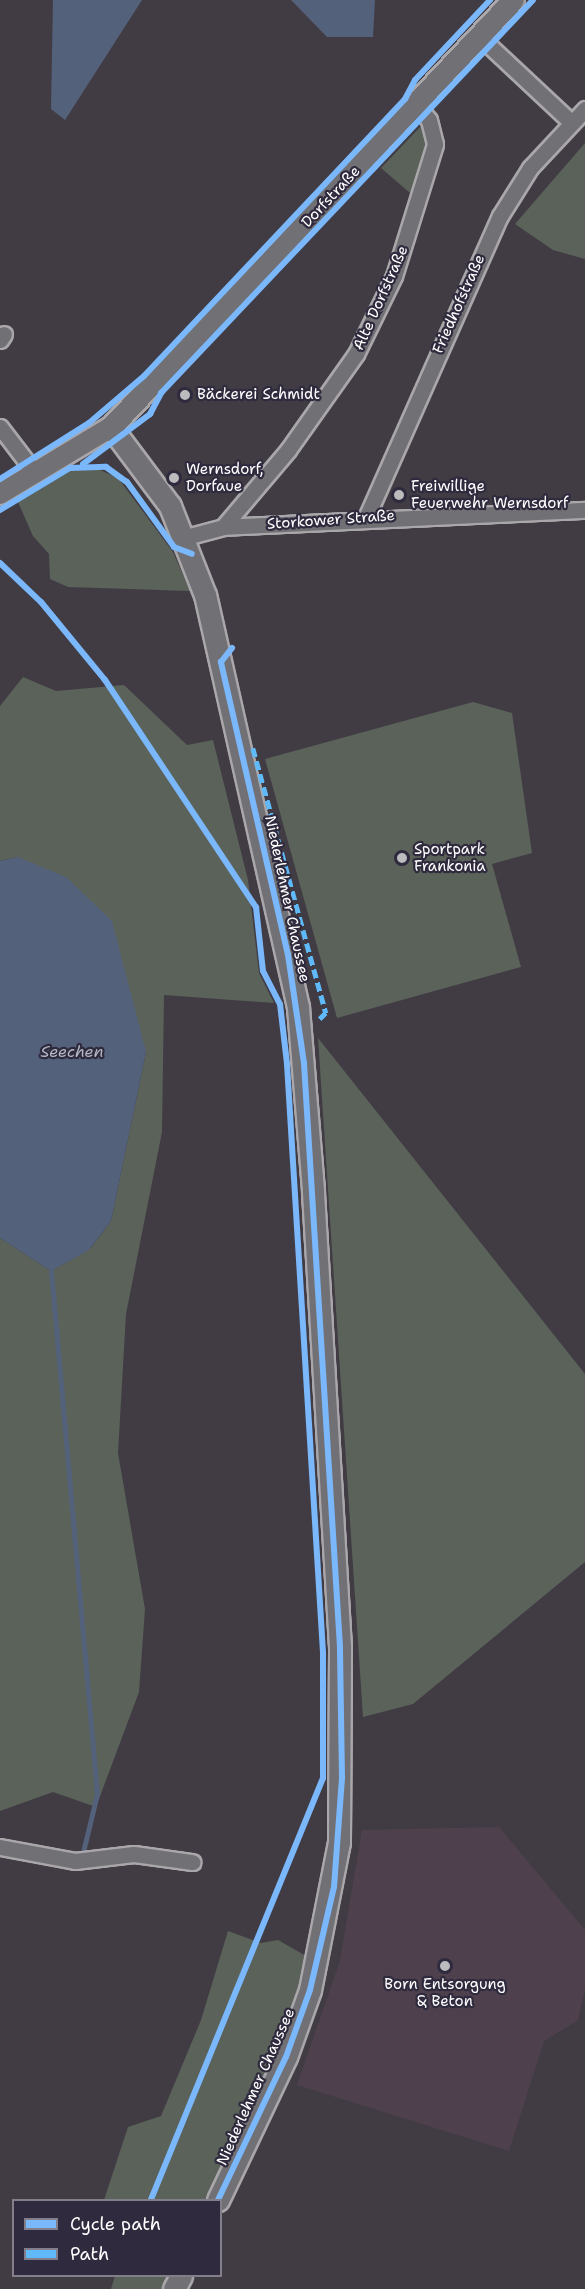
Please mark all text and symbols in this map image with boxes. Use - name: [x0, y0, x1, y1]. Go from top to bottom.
- street label: Dorfstraße: [298, 162, 364, 232]
- street label: Alte Dorfstraße: [350, 243, 412, 353]
- street label: Friedhofstraße: [429, 252, 489, 356]
- place label: Bäckerei Schmidt: [197, 386, 320, 404]
- marker: Bäckerei Schmidt: [178, 388, 192, 402]
- place label: Wernsdorf, Dorfaue: [186, 460, 264, 495]
- marker: Wernsdorf, Dorfaue: [167, 471, 181, 485]
- place label: Freiwillige Feuerwehr Wernsdorf: [411, 477, 569, 512]
- marker: Freiwillige Feuerwehr Wernsdorf: [392, 488, 406, 502]
- street label: Storkower Straße: [266, 507, 396, 533]
- street label: Niederlehmer Chaussee: [261, 814, 313, 984]
- place label: Sportpark Frankonia: [414, 840, 486, 875]
- marker: Sportpark Frankonia: [395, 851, 409, 865]
- water label: Seechen: [41, 1042, 103, 1062]
- marker: Born Entsorgung & Beton: [438, 1959, 452, 1973]
- place label: Born Entsorgung & Beton: [384, 1975, 506, 2010]
- street label: Niederlehmer Chaussee: [213, 2006, 299, 2168]
- legend: [12, 2199, 222, 2277]
- text: Cycle path: [70, 2212, 161, 2236]
- text: Path: [70, 2242, 109, 2266]

